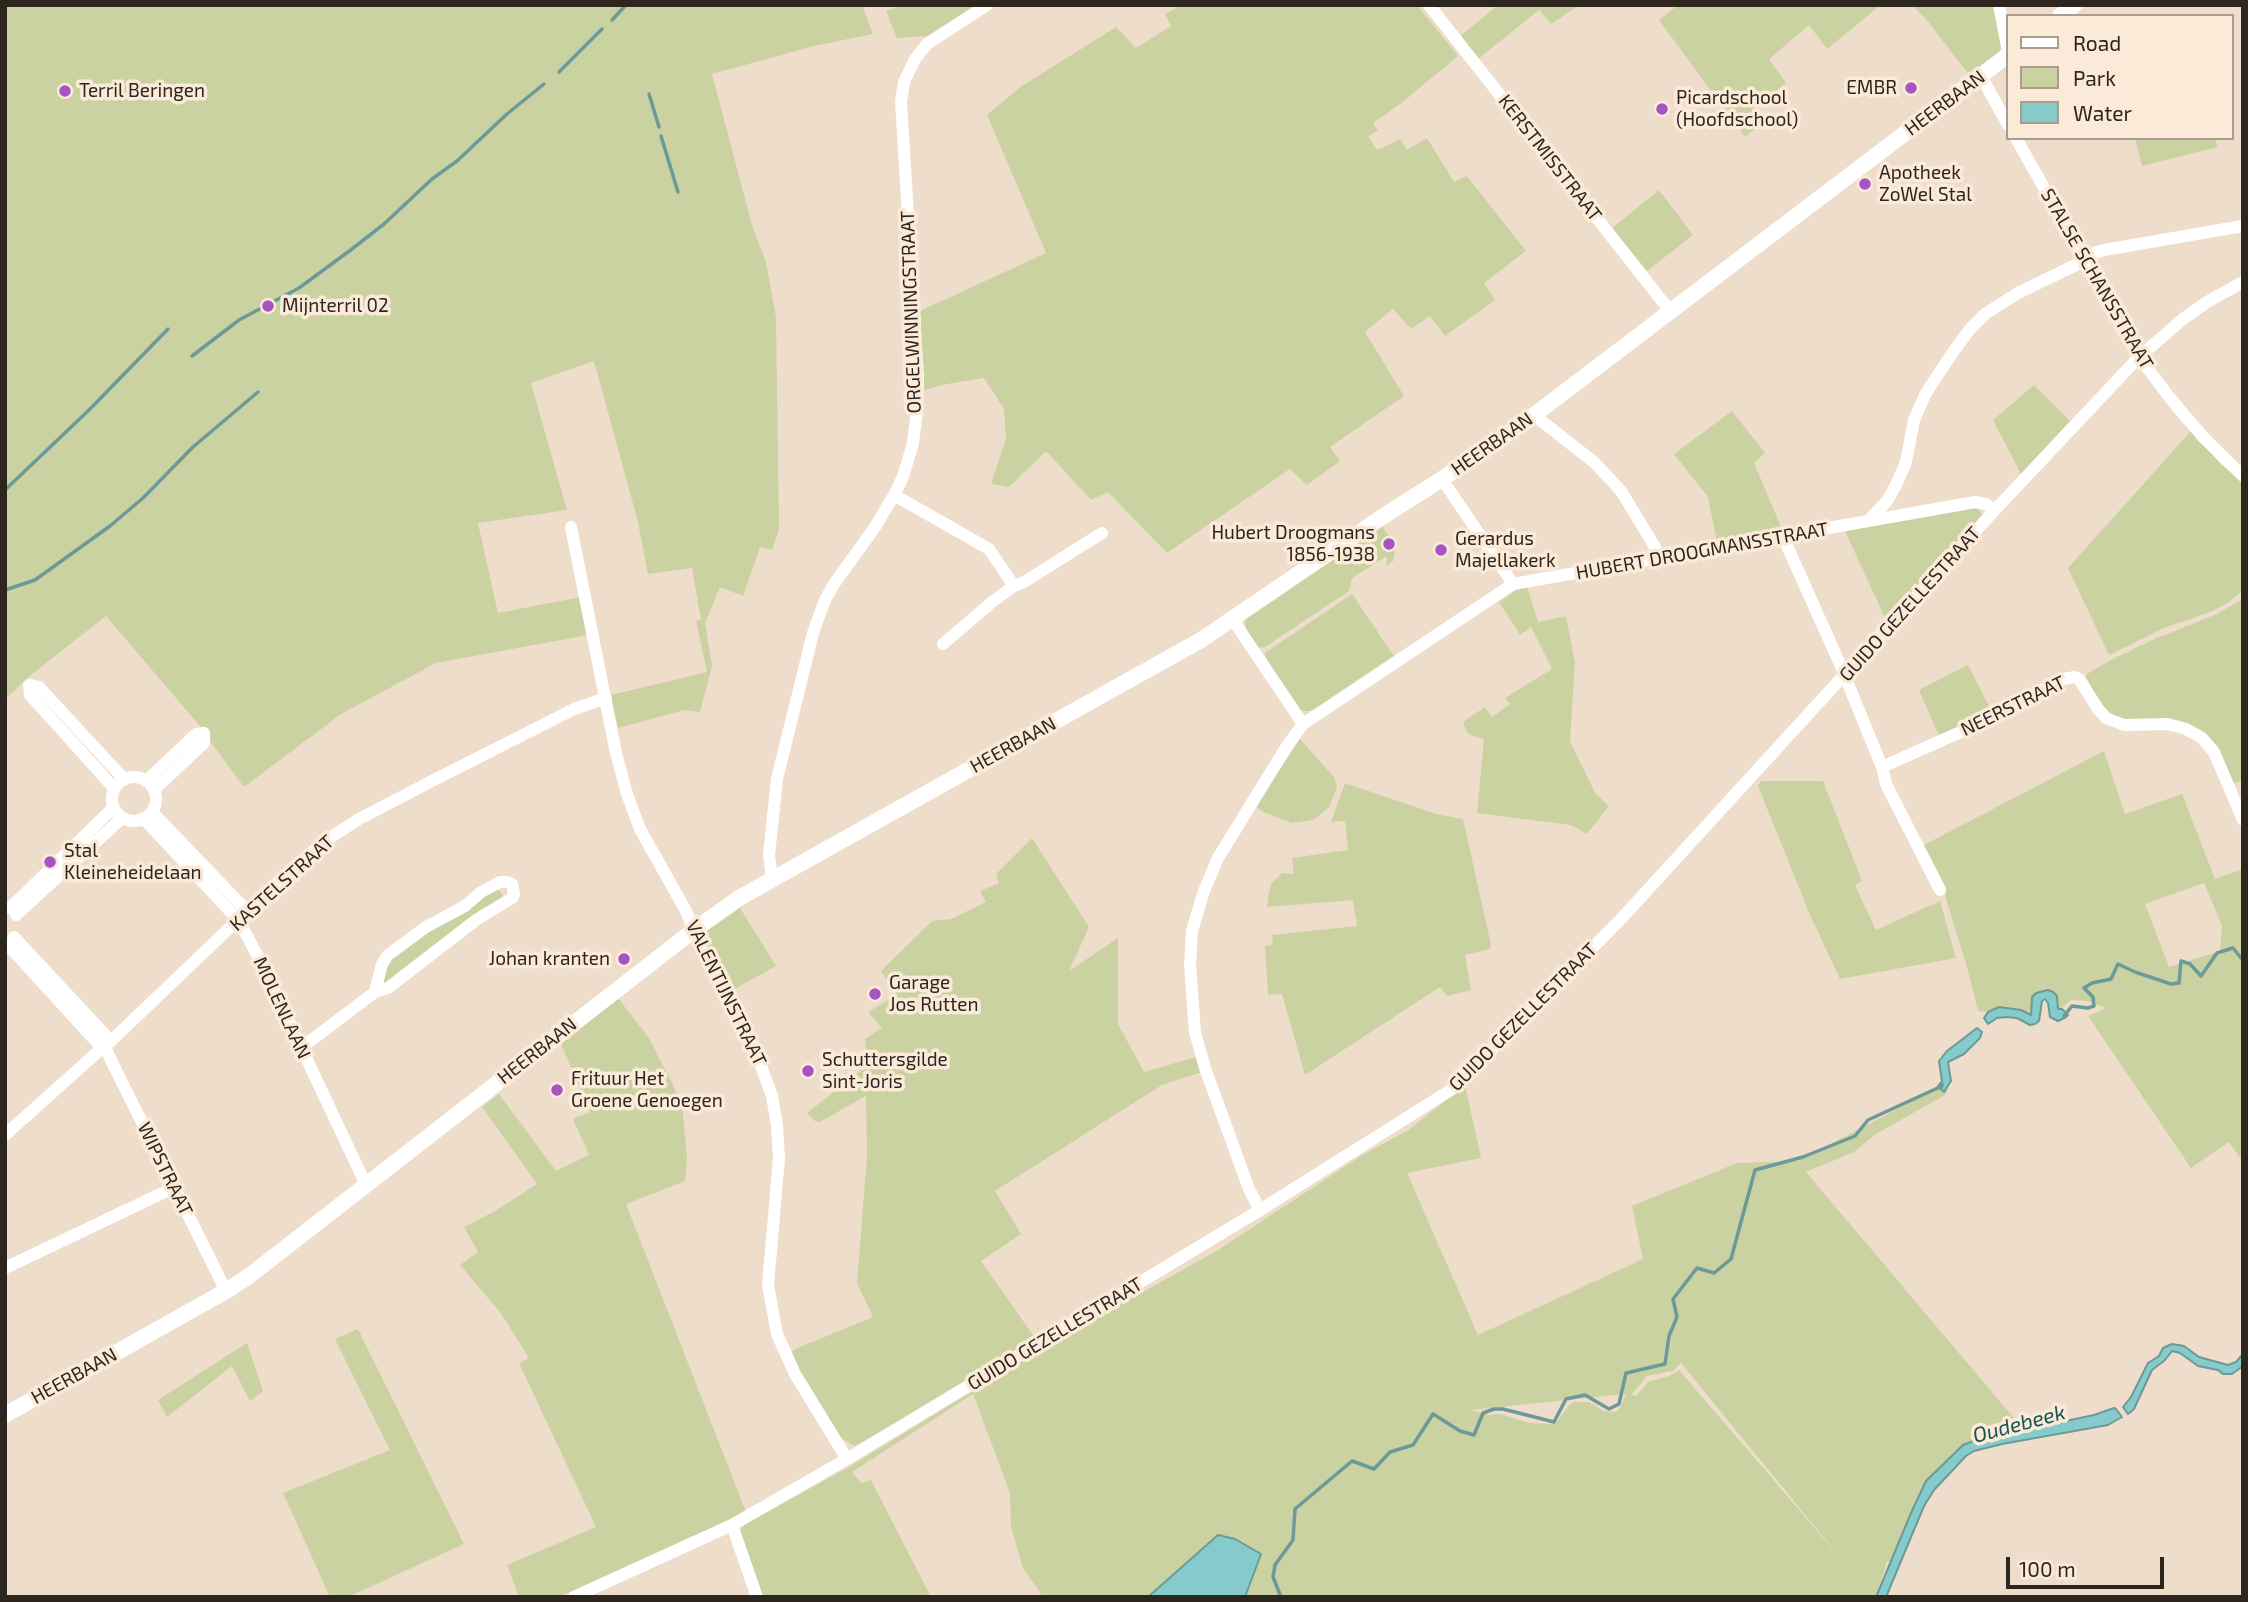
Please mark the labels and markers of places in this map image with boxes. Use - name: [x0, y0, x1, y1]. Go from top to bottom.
- place label: EMBR: [1846, 77, 1897, 99]
- place label: Terril Beringen: [79, 80, 205, 102]
- marker: EMBR: [1903, 80, 1919, 96]
- marker: Terril Beringen: [57, 83, 73, 99]
- place label: Picardschool (Hoofdschool): [1676, 87, 1798, 131]
- marker: Picardschool (Hoofdschool): [1654, 101, 1670, 117]
- place label: Apotheek ZoWel Stal: [1879, 162, 1972, 206]
- marker: Apotheek ZoWel Stal: [1857, 176, 1873, 192]
- place label: Mijnterril 02: [282, 295, 389, 317]
- marker: Mijnterril 02: [260, 298, 276, 314]
- place label: Hubert Droogmans 1856-1938: [1211, 522, 1375, 566]
- place label: Gerardus Majellakerk: [1455, 528, 1556, 572]
- marker: Hubert Droogmans 1856-1938: [1381, 536, 1397, 552]
- marker: Gerardus Majellakerk: [1433, 542, 1449, 558]
- place label: Stal Kleineheidelaan: [64, 840, 202, 884]
- marker: Stal Kleineheidelaan: [42, 854, 58, 870]
- place label: Johan kranten: [489, 948, 610, 970]
- marker: Johan kranten: [616, 951, 632, 967]
- place label: Garage Jos Rutten: [889, 972, 978, 1016]
- marker: Garage Jos Rutten: [867, 986, 883, 1002]
- place label: Schuttersgilde Sint-Joris: [822, 1049, 948, 1093]
- marker: Schuttersgilde Sint-Joris: [800, 1063, 816, 1079]
- place label: Frituur Het Groene Genoegen: [571, 1068, 723, 1112]
- marker: Frituur Het Groene Genoegen: [549, 1082, 565, 1098]

